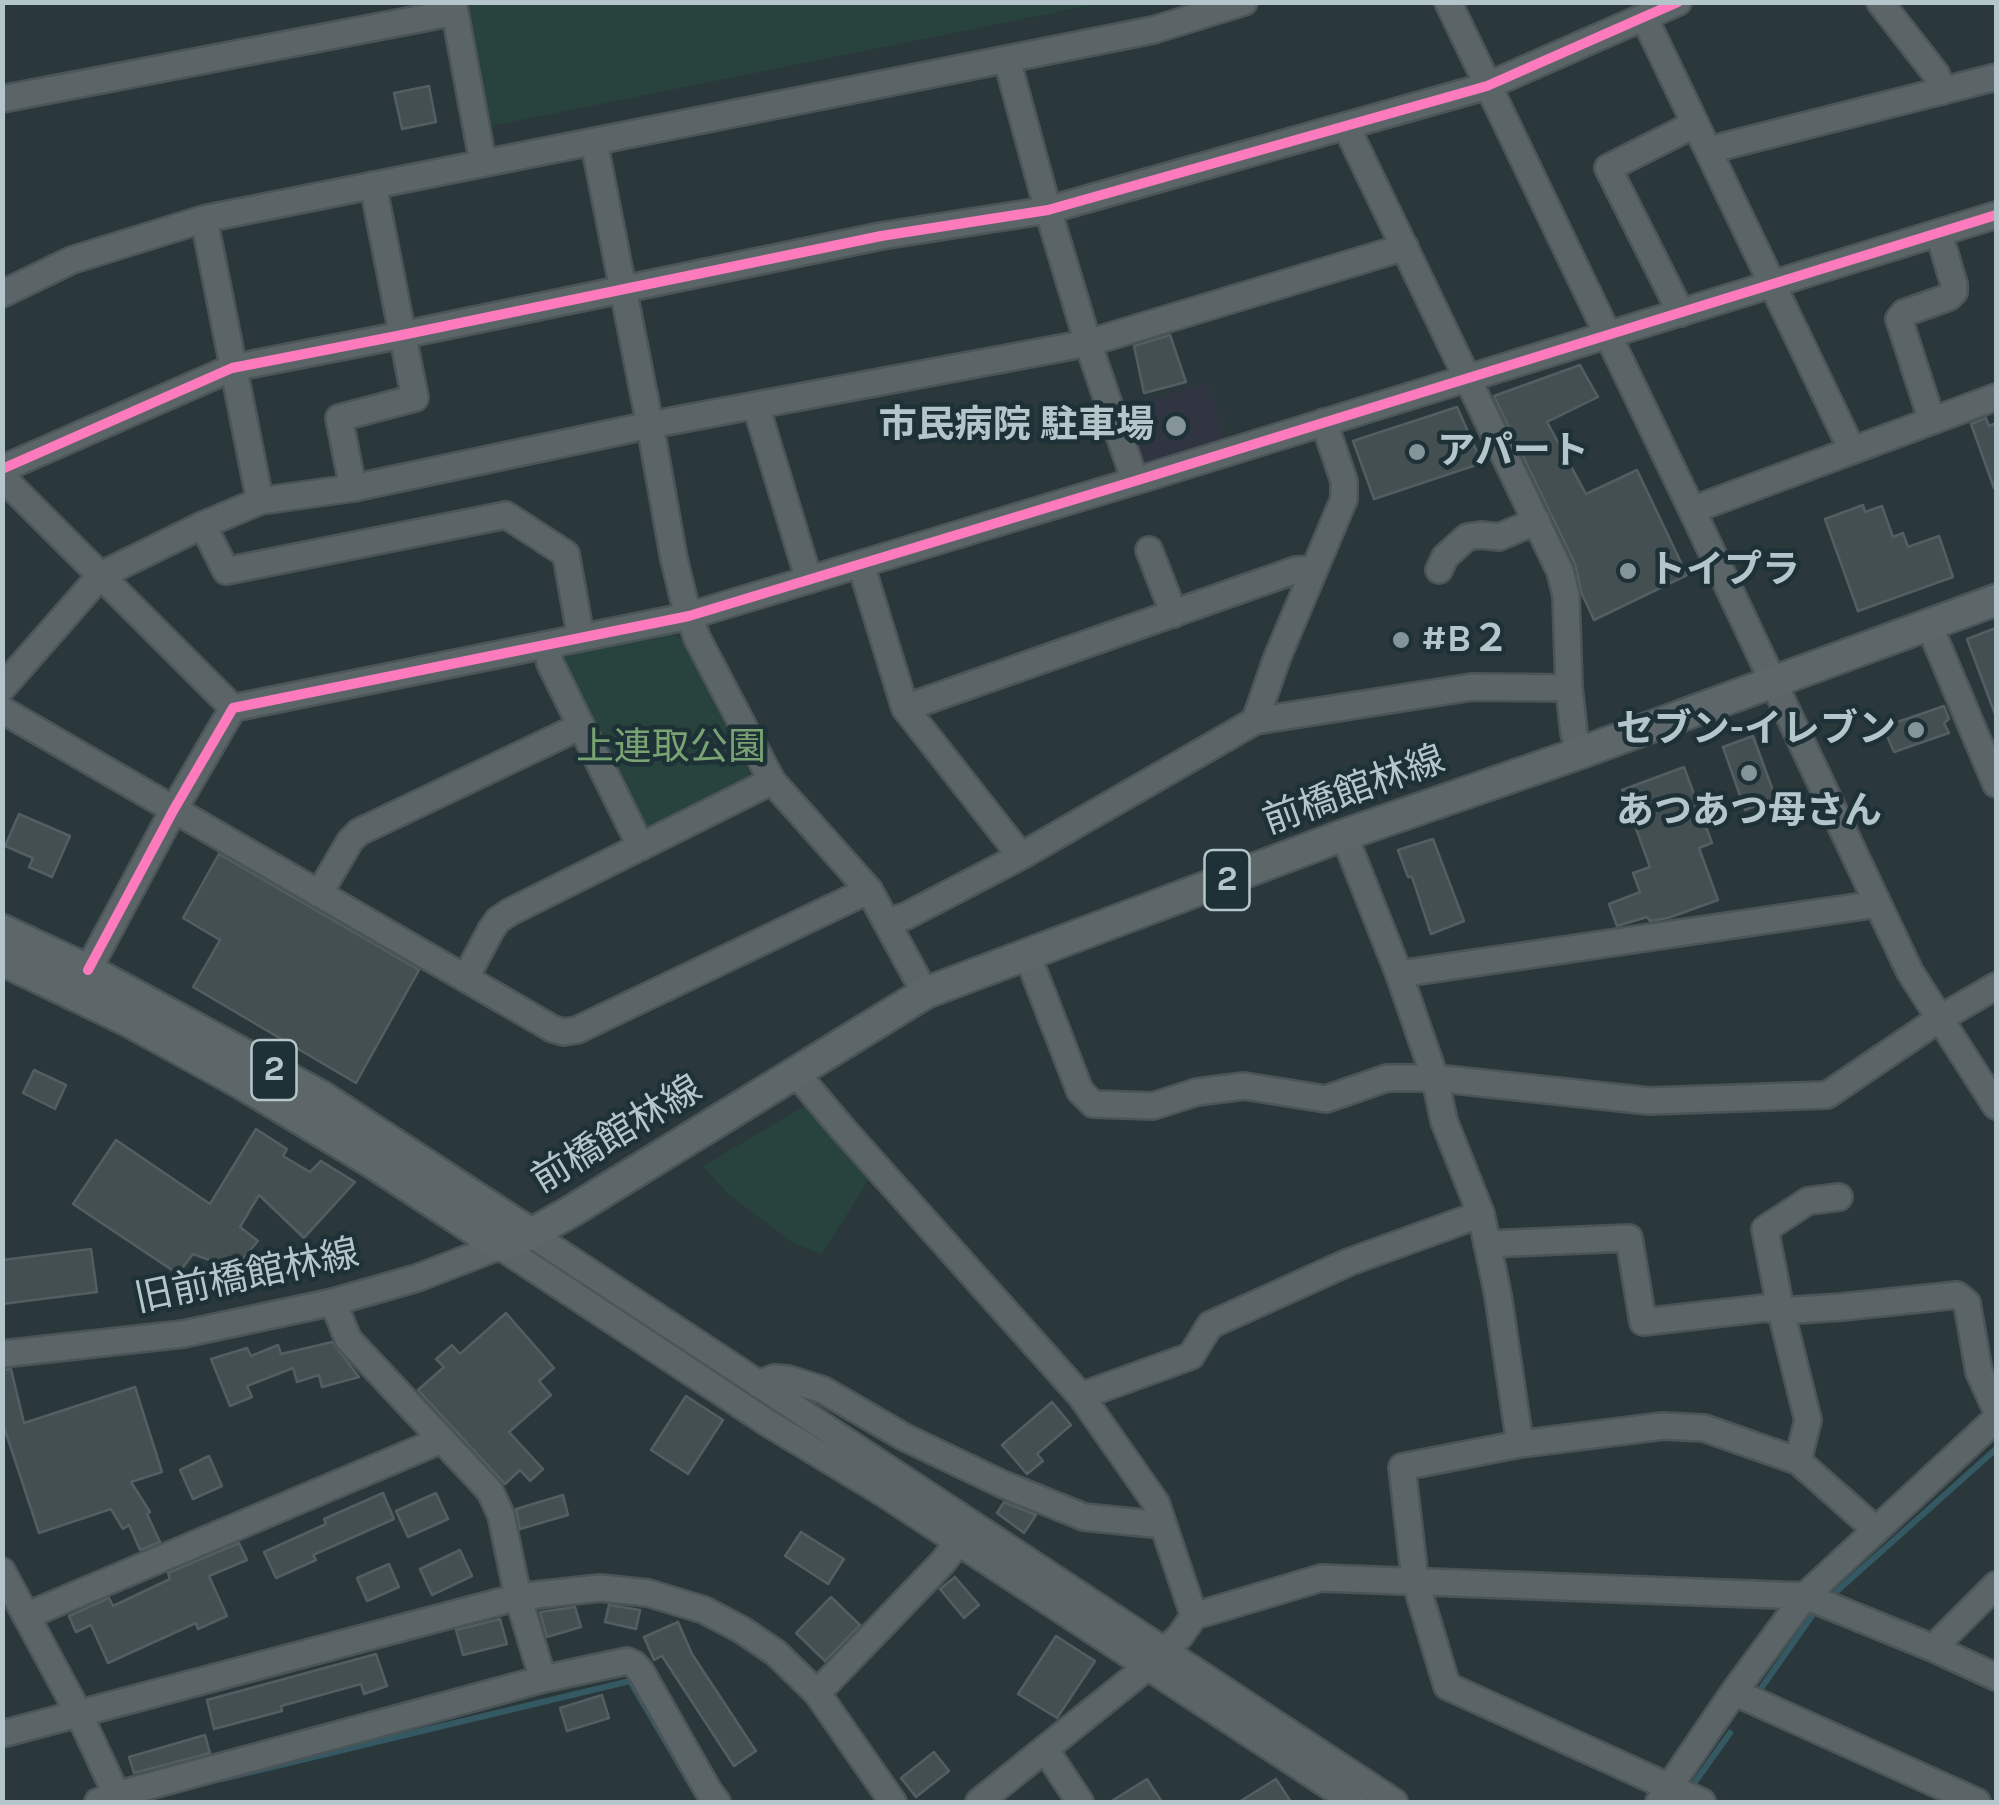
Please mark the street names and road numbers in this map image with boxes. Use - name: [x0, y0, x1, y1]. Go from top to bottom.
- street label: 前橋館林線: [1257, 737, 1451, 845]
- road number: 2: [1204, 850, 1250, 910]
- road number: 2: [252, 1040, 296, 1100]
- street label: 前橋館林線: [524, 1067, 710, 1203]
- street label: 旧前橋館林線: [131, 1231, 363, 1323]

